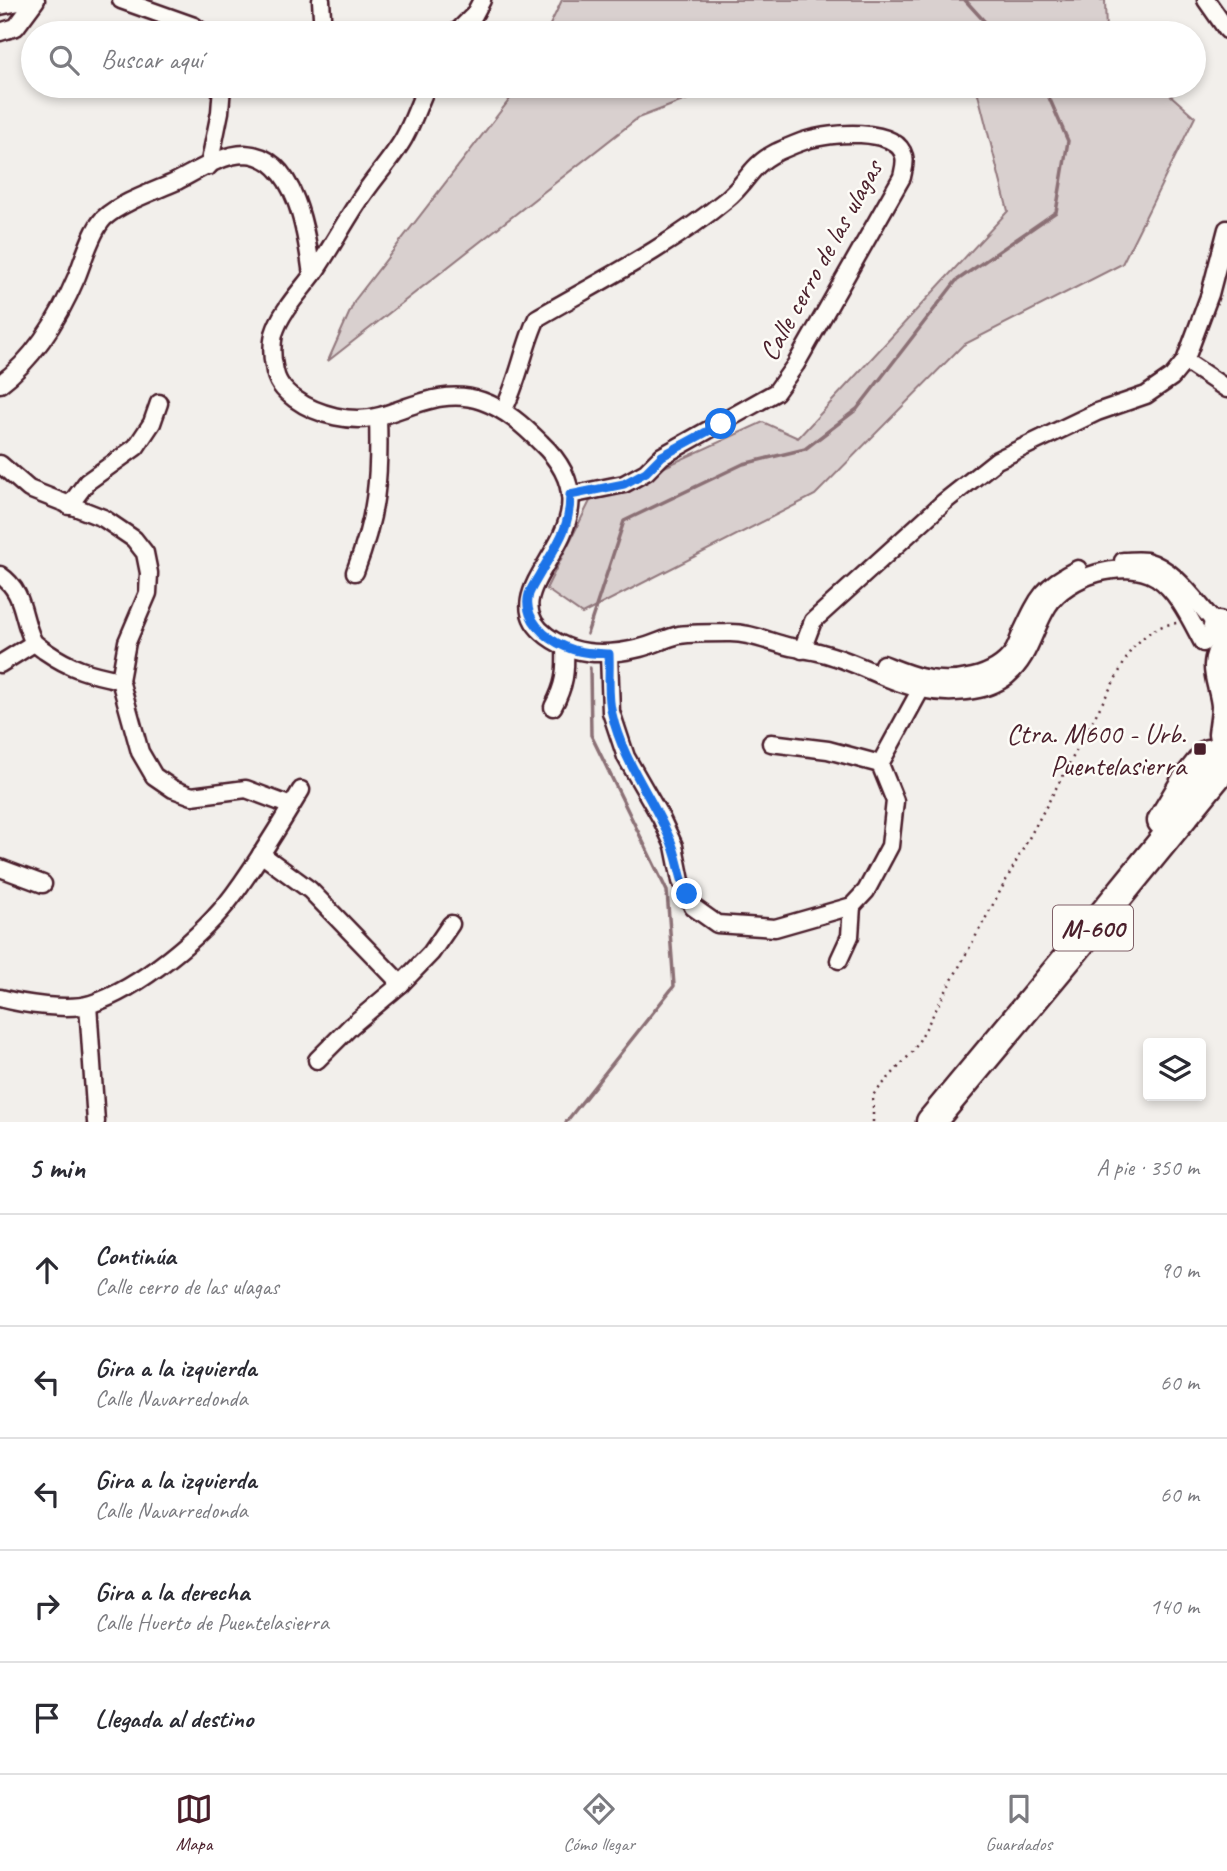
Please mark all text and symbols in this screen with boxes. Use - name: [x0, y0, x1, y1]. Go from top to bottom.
- search box: [21, 21, 1206, 98]
- icon: search: [45, 41, 83, 79]
- text: Buscar aquí: [101, 43, 203, 76]
- street label: Calle cerro de las ulagas: [751, 152, 891, 367]
- route start: [705, 408, 736, 439]
- place label: Ctra. M600 - Urb. Puentelasierra: [1006, 716, 1188, 783]
- marker: Ctra. M600 - Urb. Puentelasierra: [1192, 741, 1208, 757]
- route end: [671, 878, 702, 909]
- road number: M-600: [1053, 906, 1133, 951]
- map controls: [1143, 1038, 1206, 1101]
- button: layers: [1143, 1038, 1206, 1101]
- text: 5 min: [28, 1149, 85, 1187]
- text: A pie · 350 m: [1096, 1153, 1199, 1182]
- text: Continúa: [95, 1239, 176, 1272]
- icon: ahead: [28, 1251, 66, 1289]
- text: 90 m: [1160, 1256, 1199, 1285]
- text: Calle cerro de las ulagas: [95, 1272, 279, 1301]
- text: Gira a la izquierda: [95, 1351, 256, 1384]
- icon: left: [28, 1363, 66, 1401]
- text: 60 m: [1160, 1368, 1199, 1397]
- text: Calle Navarredonda: [95, 1384, 247, 1413]
- text: Gira a la izquierda: [95, 1463, 256, 1496]
- icon: left: [28, 1475, 66, 1513]
- text: 60 m: [1160, 1480, 1199, 1509]
- text: Calle Navarredonda: [95, 1496, 247, 1525]
- text: Gira a la derecha: [95, 1575, 249, 1608]
- icon: right: [28, 1587, 66, 1625]
- text: 140 m: [1150, 1592, 1199, 1621]
- text: Calle Huerto de Puentelasierra: [95, 1608, 329, 1637]
- icon: arrive: [28, 1699, 66, 1737]
- text: Llegada al destino: [95, 1702, 253, 1735]
- tab: Mapa: [175, 1790, 213, 1856]
- tab: Cómo llegar: [563, 1790, 635, 1856]
- tab: Guardados: [985, 1790, 1052, 1856]

